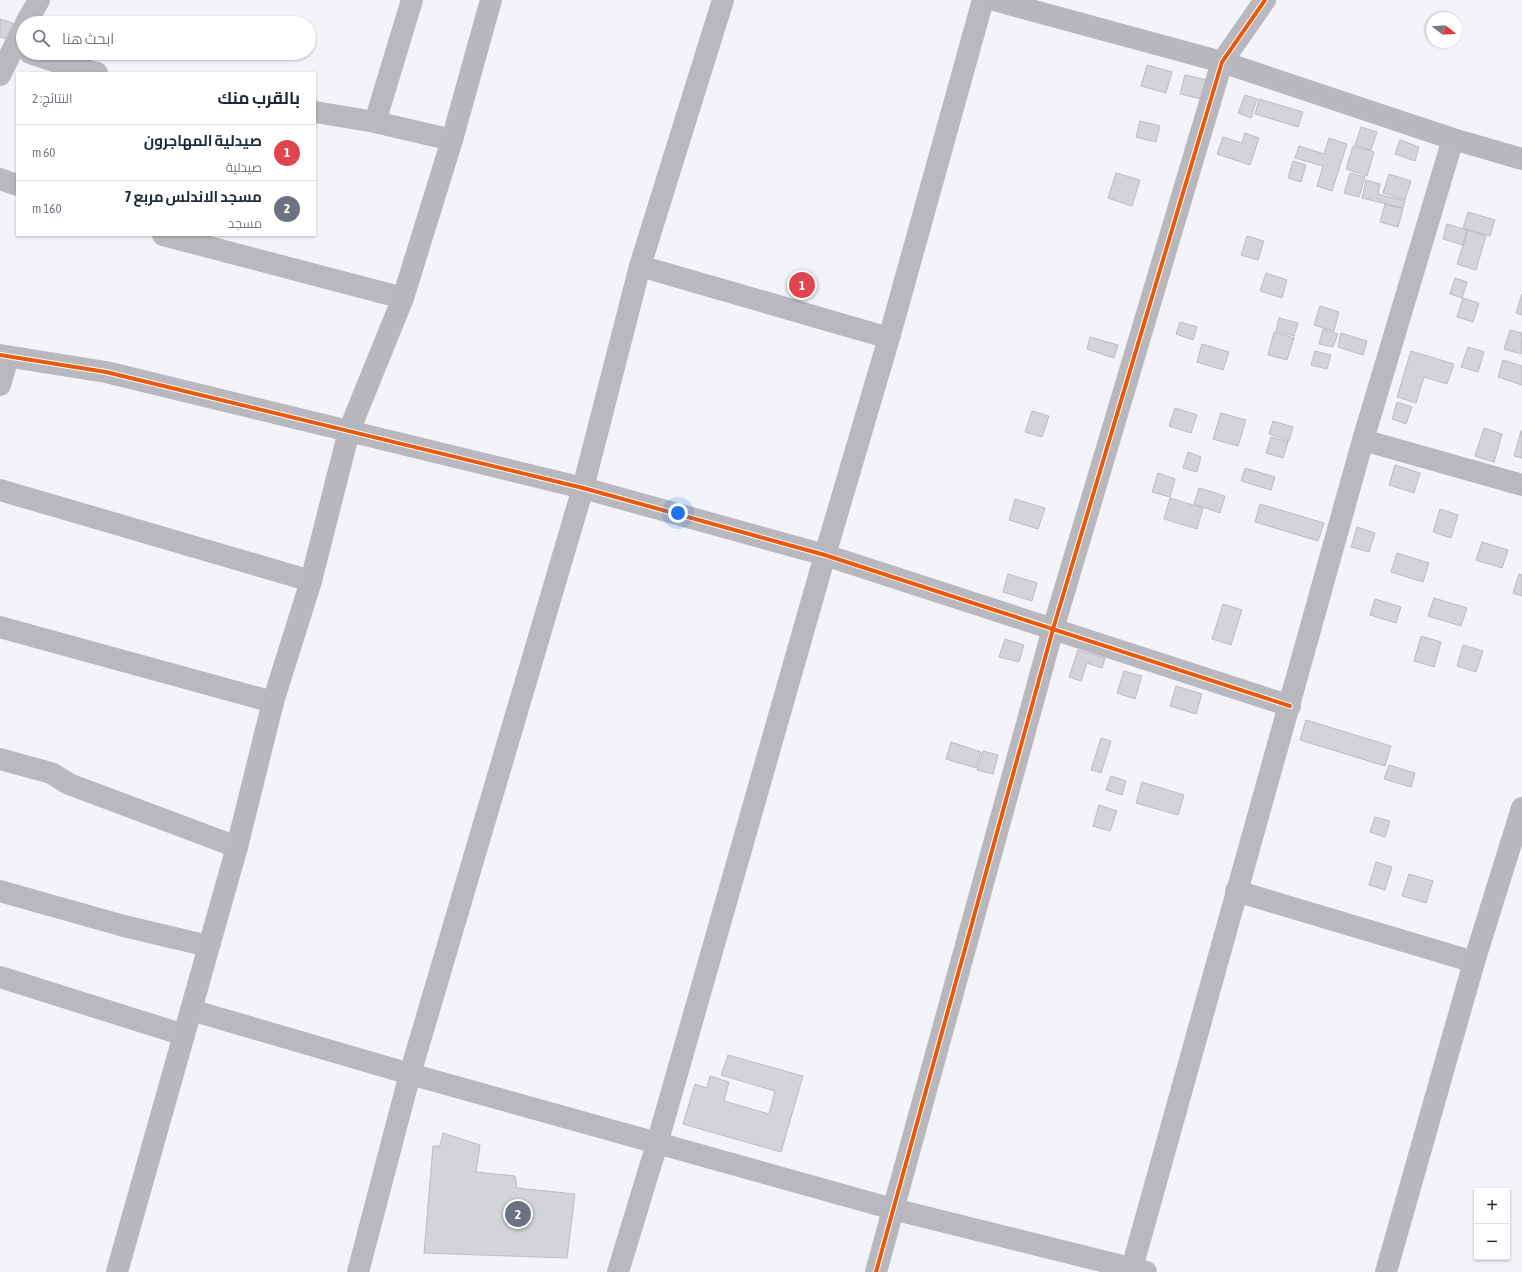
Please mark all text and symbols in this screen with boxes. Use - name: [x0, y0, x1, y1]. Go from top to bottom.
- north arrow: [1426, 12, 1462, 48]
- search box: [16, 16, 316, 60]
- icon: search: [30, 27, 52, 49]
- text: ابحث هنا: [62, 30, 114, 47]
- text: بالقرب منك: [217, 88, 300, 108]
- text: النتائج: 2: [32, 91, 72, 106]
- text: صيدلية المهاجرون: [144, 132, 262, 149]
- text: 60 m: [32, 145, 55, 160]
- text: 1: [284, 145, 290, 160]
- text: صيدلية: [226, 160, 262, 175]
- text: مسجد الاندلس مربع 7: [124, 188, 262, 205]
- text: 160 m: [32, 201, 62, 216]
- text: 2: [284, 201, 290, 216]
- text: مسجد: [228, 216, 262, 231]
- pin: 1: [789, 270, 815, 300]
- your location: [668, 503, 688, 523]
- map controls: [1474, 1188, 1510, 1260]
- button: +: [1474, 1188, 1510, 1224]
- pin: 2: [505, 1199, 531, 1229]
- button: −: [1474, 1224, 1510, 1260]

